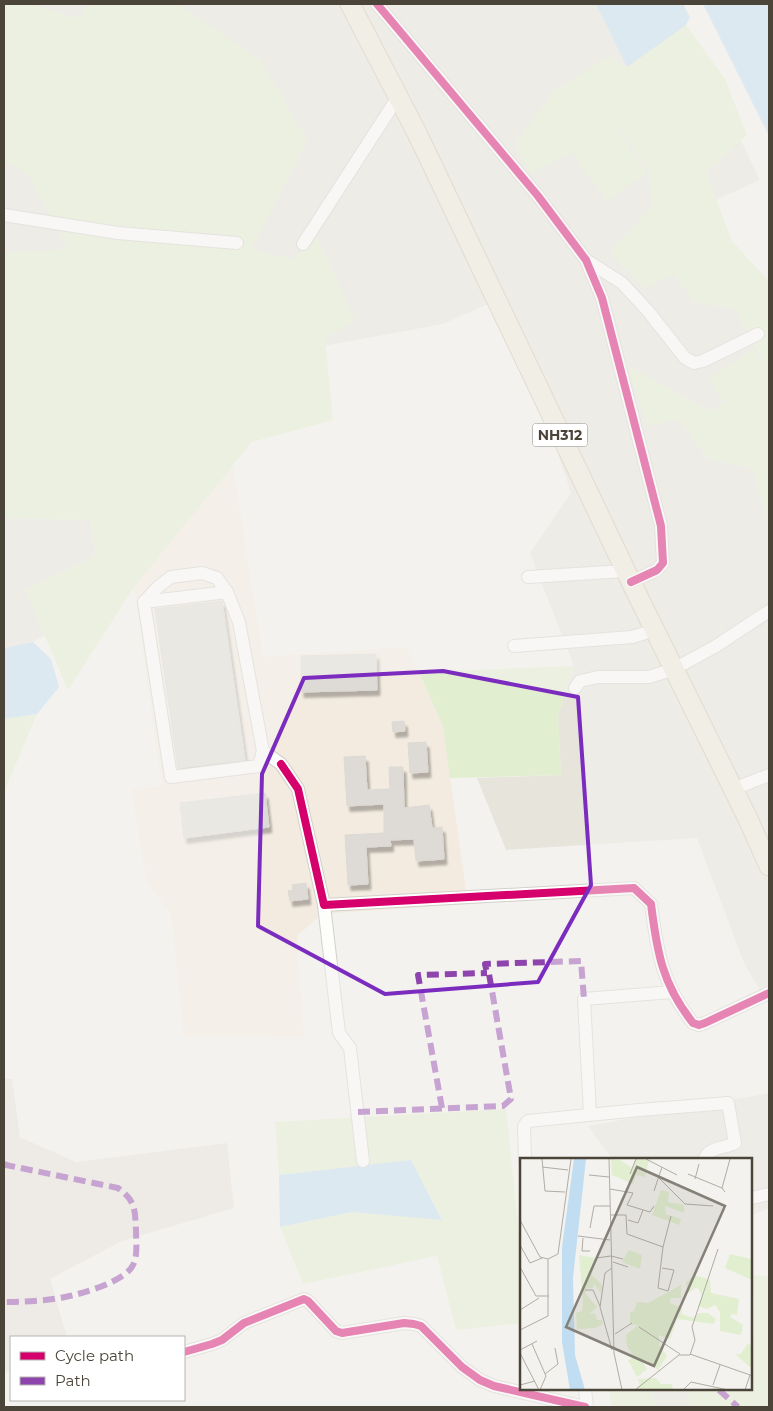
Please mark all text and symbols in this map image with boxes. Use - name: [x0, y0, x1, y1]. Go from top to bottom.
- road number: NH312: [532, 424, 588, 446]
- inset map: [520, 1158, 753, 1391]
- legend: [10, 1336, 185, 1401]
- text: Cycle path: [55, 1346, 134, 1365]
- text: Path: [55, 1371, 91, 1390]

